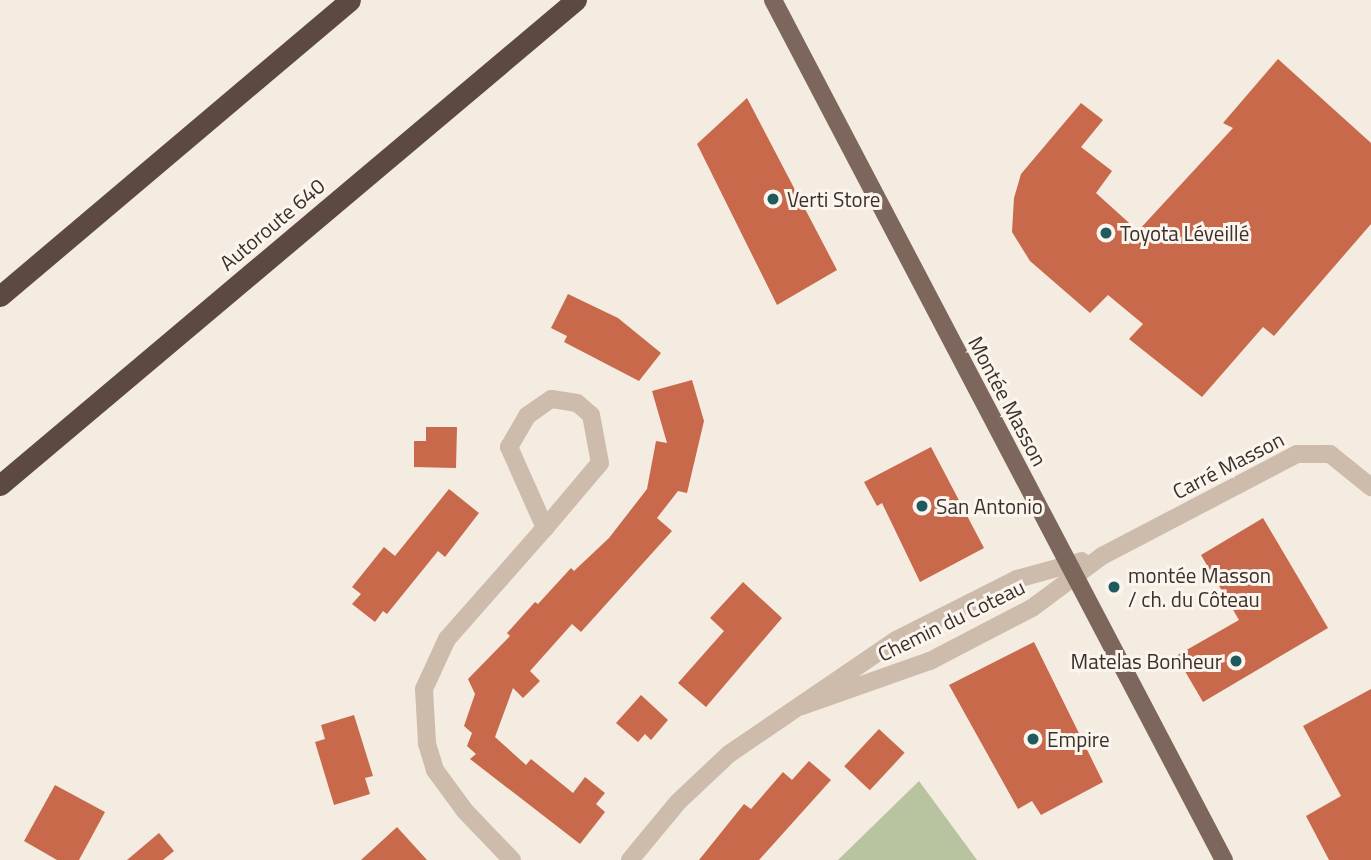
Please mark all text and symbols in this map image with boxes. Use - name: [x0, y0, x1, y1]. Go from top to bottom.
- street label: Autoroute 640: [214, 173, 330, 275]
- place label: Verti Store: [787, 186, 880, 212]
- marker: Verti Store: [765, 191, 781, 207]
- place label: Toyota Léveillé: [1120, 220, 1249, 246]
- marker: Toyota Léveillé: [1098, 225, 1114, 241]
- street label: Montée Masson: [963, 332, 1053, 470]
- street label: Carré Masson: [1168, 426, 1288, 504]
- place label: San Antonio: [936, 493, 1043, 519]
- marker: San Antonio: [914, 498, 930, 514]
- place label: montée Masson / ch. du Côteau: [1128, 562, 1271, 612]
- street label: Chemin du Coteau: [874, 574, 1028, 666]
- marker: montée Masson / ch. du Côteau: [1106, 579, 1122, 595]
- place label: Matelas Bonheur: [1071, 648, 1222, 674]
- marker: Matelas Bonheur: [1228, 653, 1244, 669]
- place label: Empire: [1047, 726, 1109, 752]
- marker: Empire: [1025, 731, 1041, 747]

